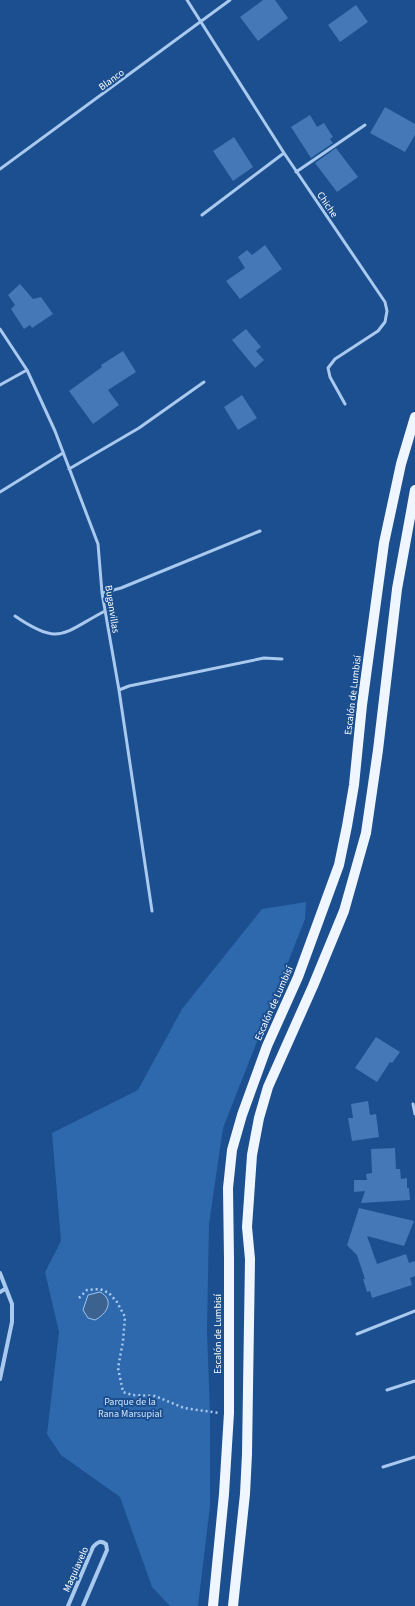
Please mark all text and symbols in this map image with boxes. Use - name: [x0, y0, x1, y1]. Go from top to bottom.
- street label: Blanco: [96, 66, 127, 94]
- street label: Chiche: [313, 189, 341, 220]
- street label: Buganvillas: [101, 584, 123, 634]
- street label: Escalón de Lumbisí: [341, 654, 365, 736]
- street label: Escalón de Lumbisí: [251, 964, 297, 1043]
- street label: Escalón de Lumbisí: [211, 1293, 225, 1374]
- park label: Parque de la Rana Marsupial: [98, 1395, 163, 1421]
- street label: Maquiavelo: [60, 1544, 92, 1594]

